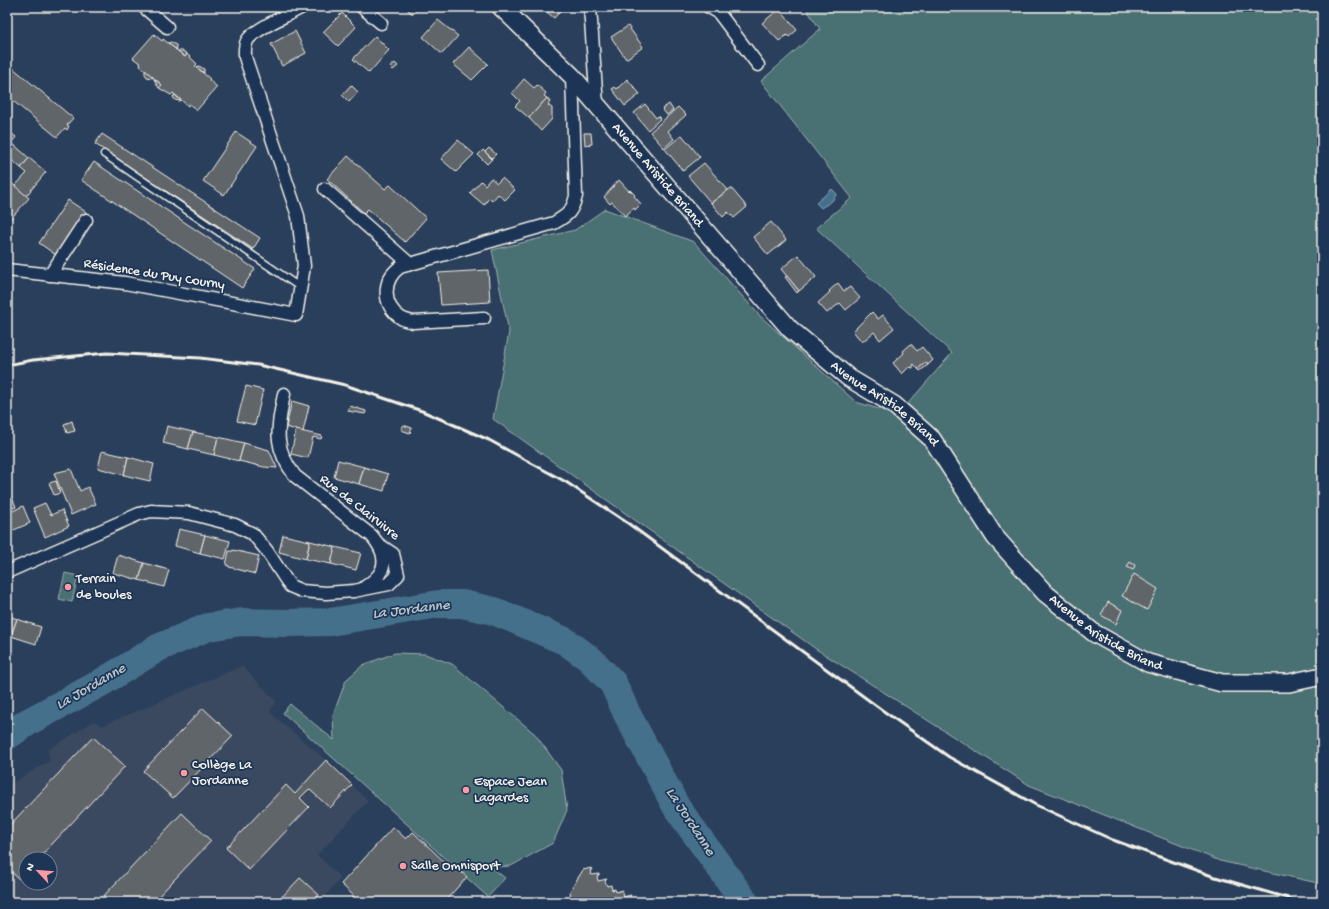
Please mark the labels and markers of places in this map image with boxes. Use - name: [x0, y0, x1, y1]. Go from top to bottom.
- place label: Terrain de boules: [75, 571, 132, 604]
- marker: Terrain de boules: [63, 582, 73, 592]
- place label: Collège La Jordanne: [192, 757, 253, 790]
- marker: Collège La Jordanne: [179, 768, 189, 778]
- place label: Espace Jean Lagardes: [474, 774, 547, 807]
- marker: Espace Jean Lagardes: [461, 785, 471, 795]
- place label: Salle Omnisport: [411, 858, 501, 875]
- marker: Salle Omnisport: [398, 861, 408, 871]

